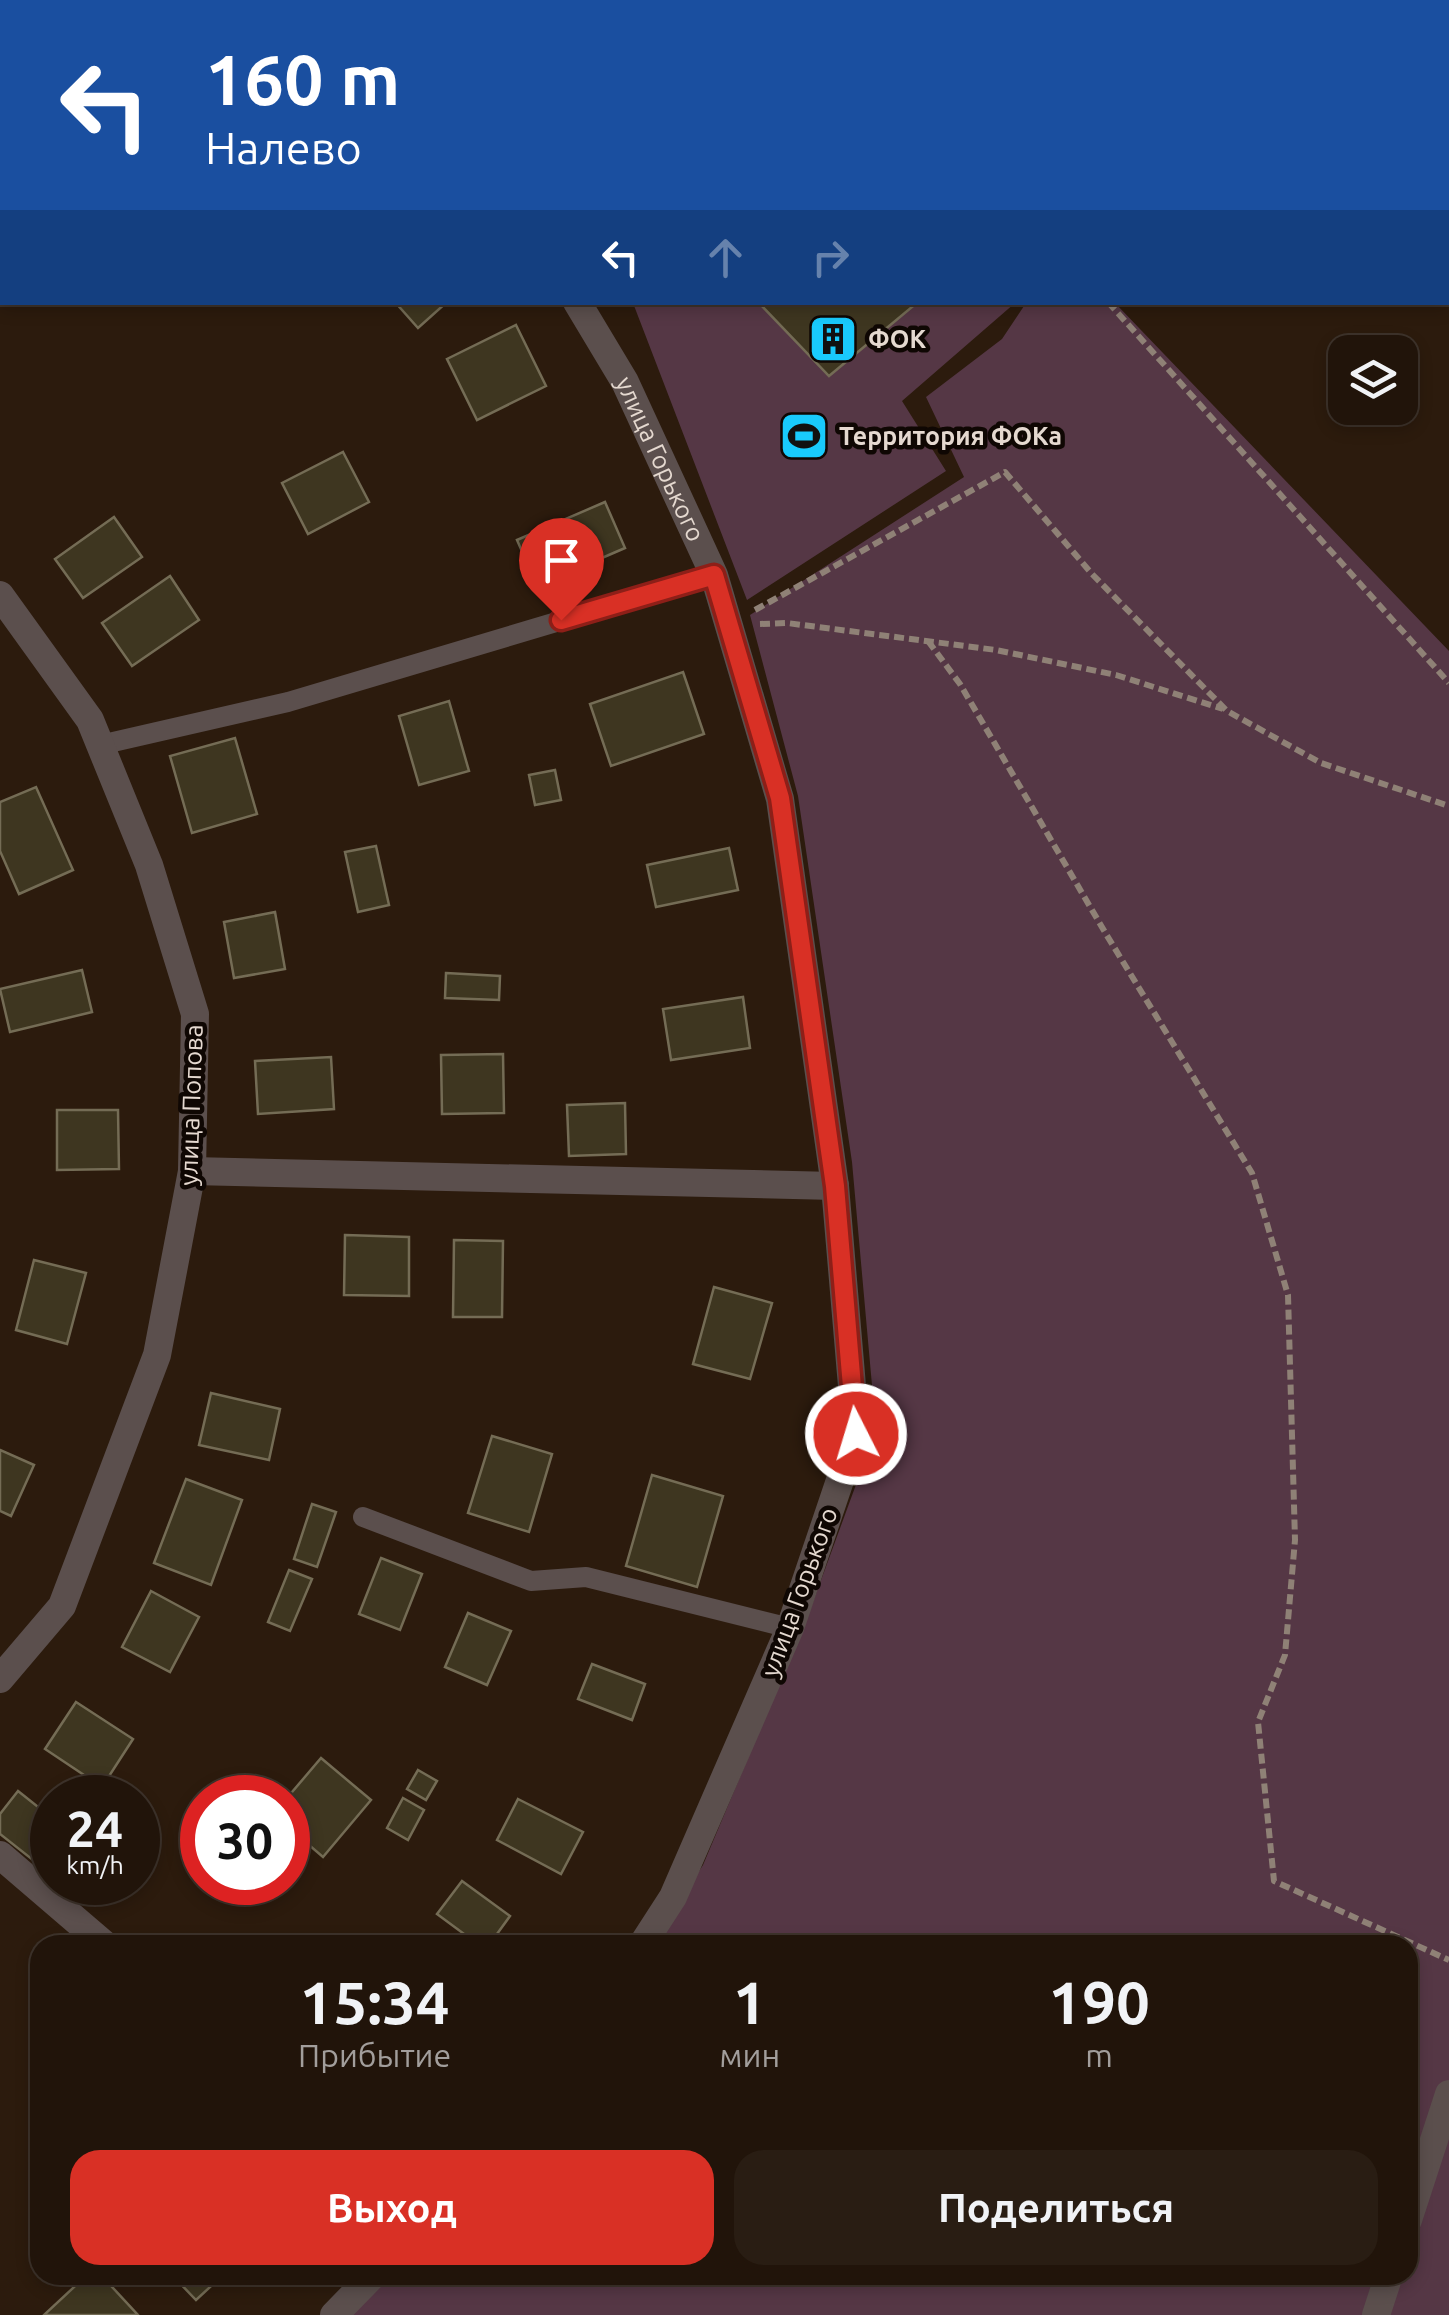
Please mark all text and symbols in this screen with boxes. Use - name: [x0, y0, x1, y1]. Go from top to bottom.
- icon: left: [40, 40, 170, 170]
- text: 160 m: [205, 40, 400, 118]
- text: Налево: [205, 122, 362, 173]
- icon: left: [593, 230, 648, 285]
- icon: ahead: [698, 230, 753, 285]
- icon: right: [803, 230, 858, 285]
- building icon: ФОК: [807, 313, 859, 365]
- place label: ФОК: [868, 325, 926, 353]
- map controls: [1328, 335, 1418, 425]
- button: layers: [1328, 335, 1418, 425]
- street label: улица Горького: [610, 372, 710, 546]
- sports icon: Территория ФОКа: [778, 410, 830, 462]
- place label: Территория ФОКа: [839, 422, 1062, 450]
- pin: [519, 518, 604, 621]
- icon: arrive: [534, 533, 589, 588]
- street label: улица Попова: [174, 1024, 208, 1186]
- position arrow: [804, 1382, 908, 1486]
- street label: улица Горького: [755, 1504, 843, 1680]
- speed limit sign: 30: [180, 1775, 310, 1905]
- text: 24: [67, 1800, 123, 1856]
- text: km/h: [66, 1851, 124, 1879]
- text: 15:34: [300, 1968, 450, 2035]
- text: 1: [733, 1968, 767, 2035]
- text: 190: [1048, 1968, 1150, 2035]
- text: Прибытие: [298, 2037, 451, 2073]
- text: мин: [719, 2037, 780, 2073]
- text: m: [1085, 2037, 1113, 2073]
- button: Выход: [70, 2150, 714, 2265]
- button: Поделиться: [734, 2150, 1378, 2265]

